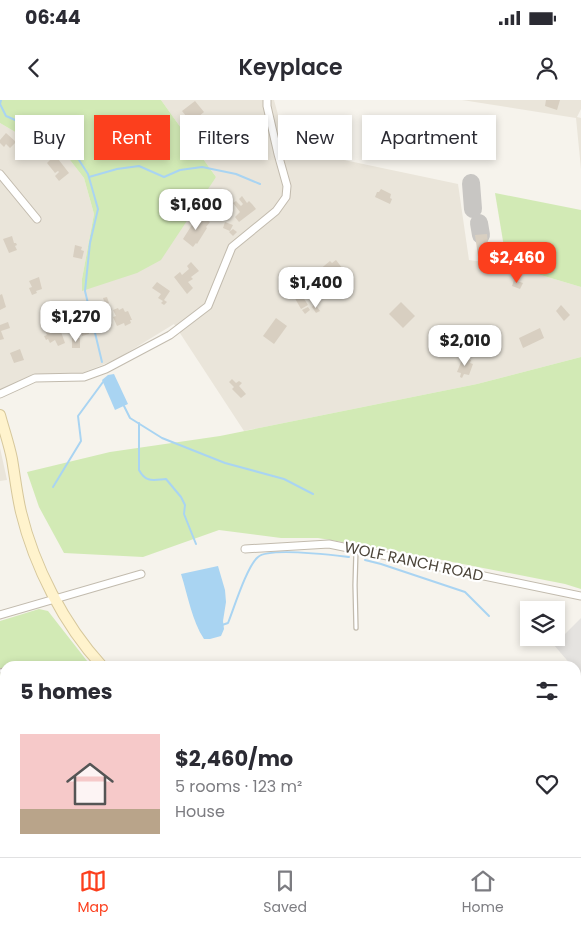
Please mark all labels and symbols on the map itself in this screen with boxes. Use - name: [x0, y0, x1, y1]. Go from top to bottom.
- pin: $1,600: [155, 188, 237, 231]
- pin: $2,460: [476, 242, 558, 284]
- pin: $1,400: [275, 266, 357, 309]
- pin: $1,270: [35, 300, 117, 343]
- pin: $2,010: [424, 324, 506, 367]
- street label: WOLF RANCH ROAD: [342, 536, 486, 586]

